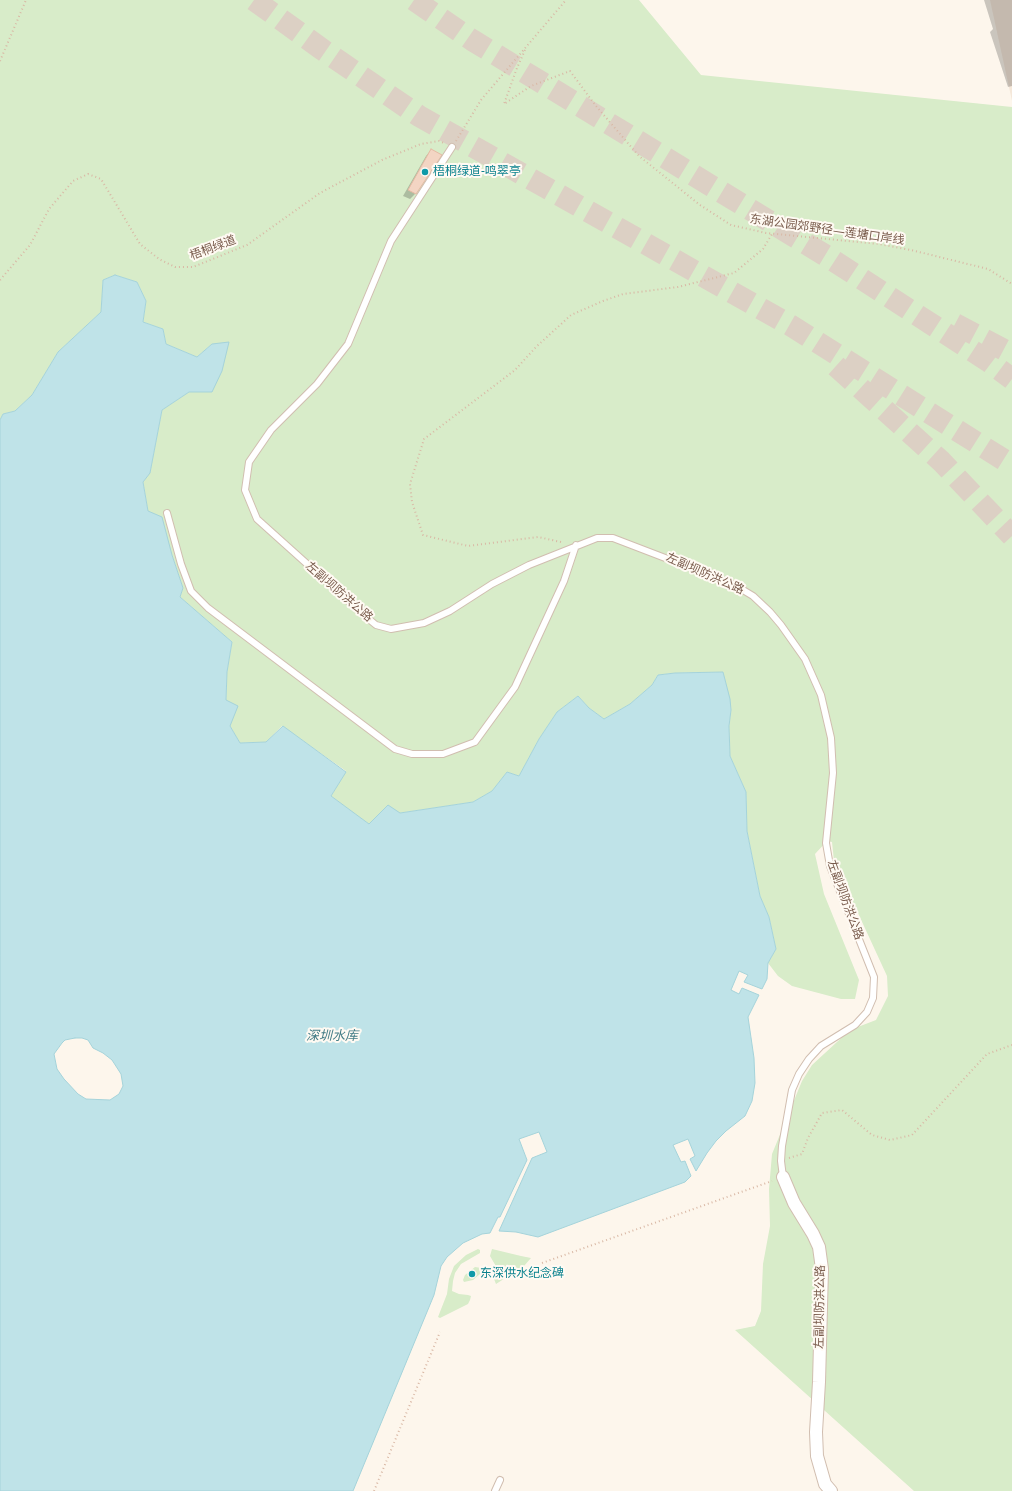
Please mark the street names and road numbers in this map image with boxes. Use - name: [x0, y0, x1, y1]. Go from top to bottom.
- street label: 东湖公园郊野径—莲塘口岸线: [749, 212, 905, 248]
- street label: 梧桐绿道: [188, 233, 238, 263]
- street label: 左副坝防洪公路: [664, 550, 746, 598]
- street label: 左副坝防洪公路: [303, 559, 375, 625]
- street label: 左副坝防洪公路: [824, 858, 866, 942]
- street label: 左副坝防洪公路: [812, 1265, 828, 1349]

